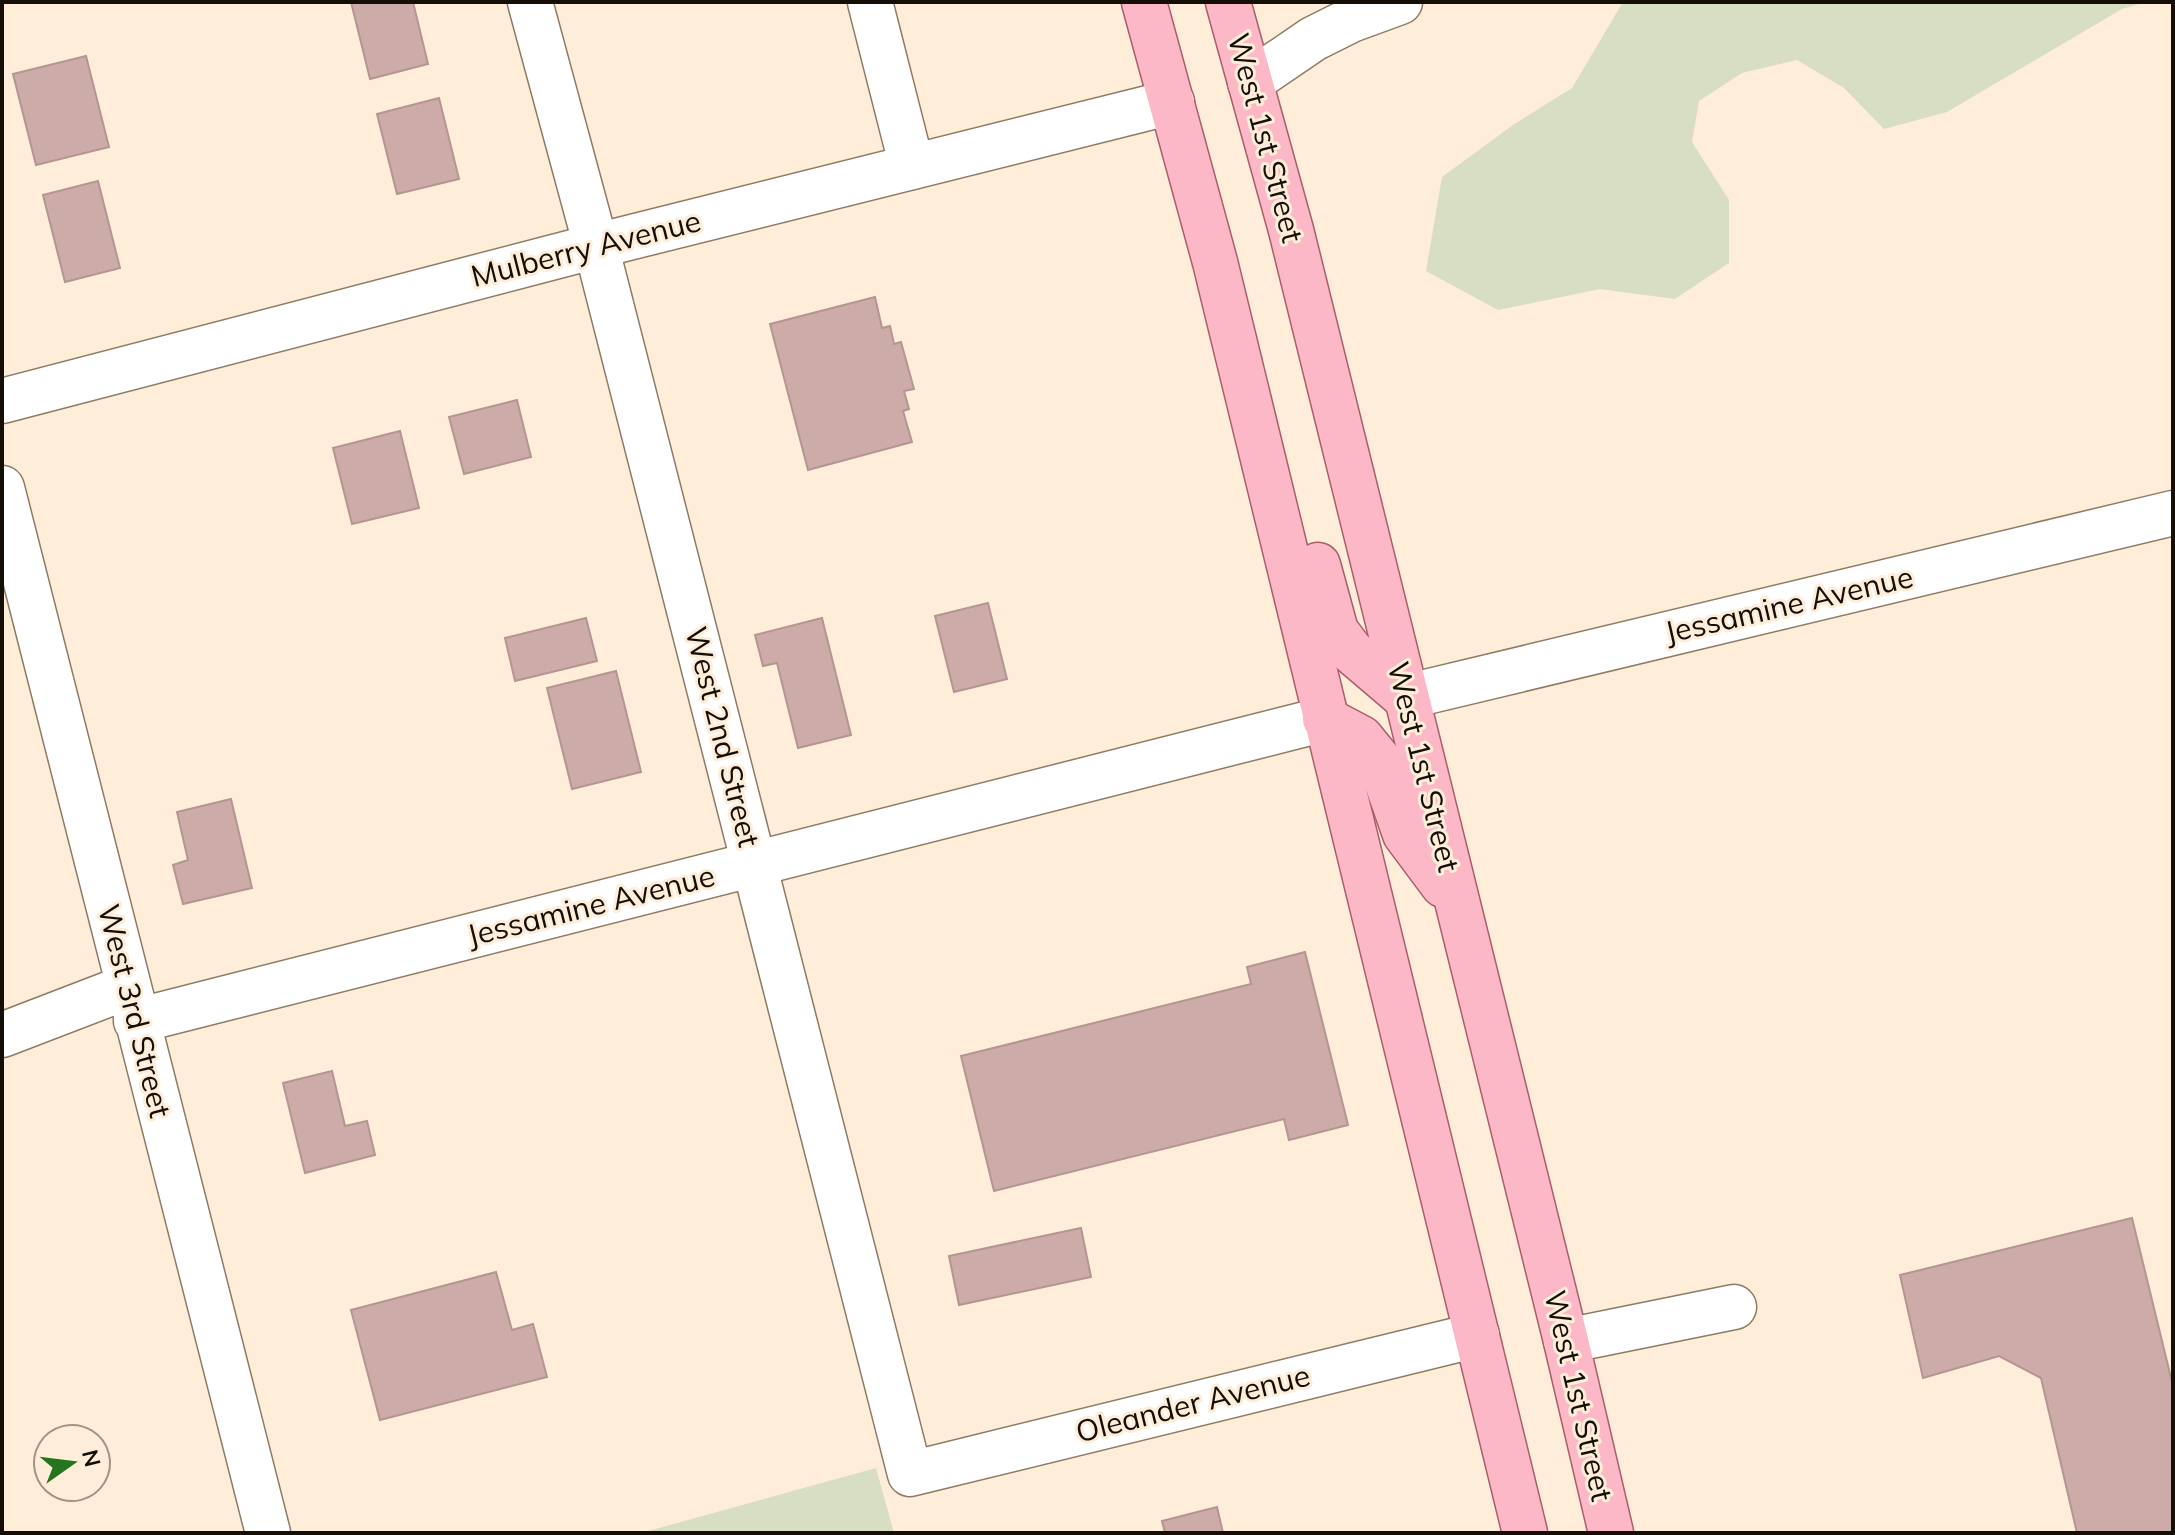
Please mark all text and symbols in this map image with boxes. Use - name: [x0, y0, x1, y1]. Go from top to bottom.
- street label: West 1st Street: [1220, 29, 1312, 246]
- street label: Mulberry Avenue: [467, 201, 705, 295]
- street label: Jessamine Avenue: [1661, 557, 1917, 651]
- street label: West 2nd Street: [677, 623, 769, 851]
- street label: West 1st Street: [1380, 658, 1468, 876]
- street label: Jessamine Avenue: [463, 856, 718, 954]
- street label: West 3rd Street: [90, 900, 180, 1121]
- street label: West 1st Street: [1536, 1287, 1622, 1505]
- street label: Oleander Avenue: [1072, 1356, 1314, 1450]
- north arrow: [32, 1423, 112, 1503]
- text: N: [76, 1447, 107, 1470]

